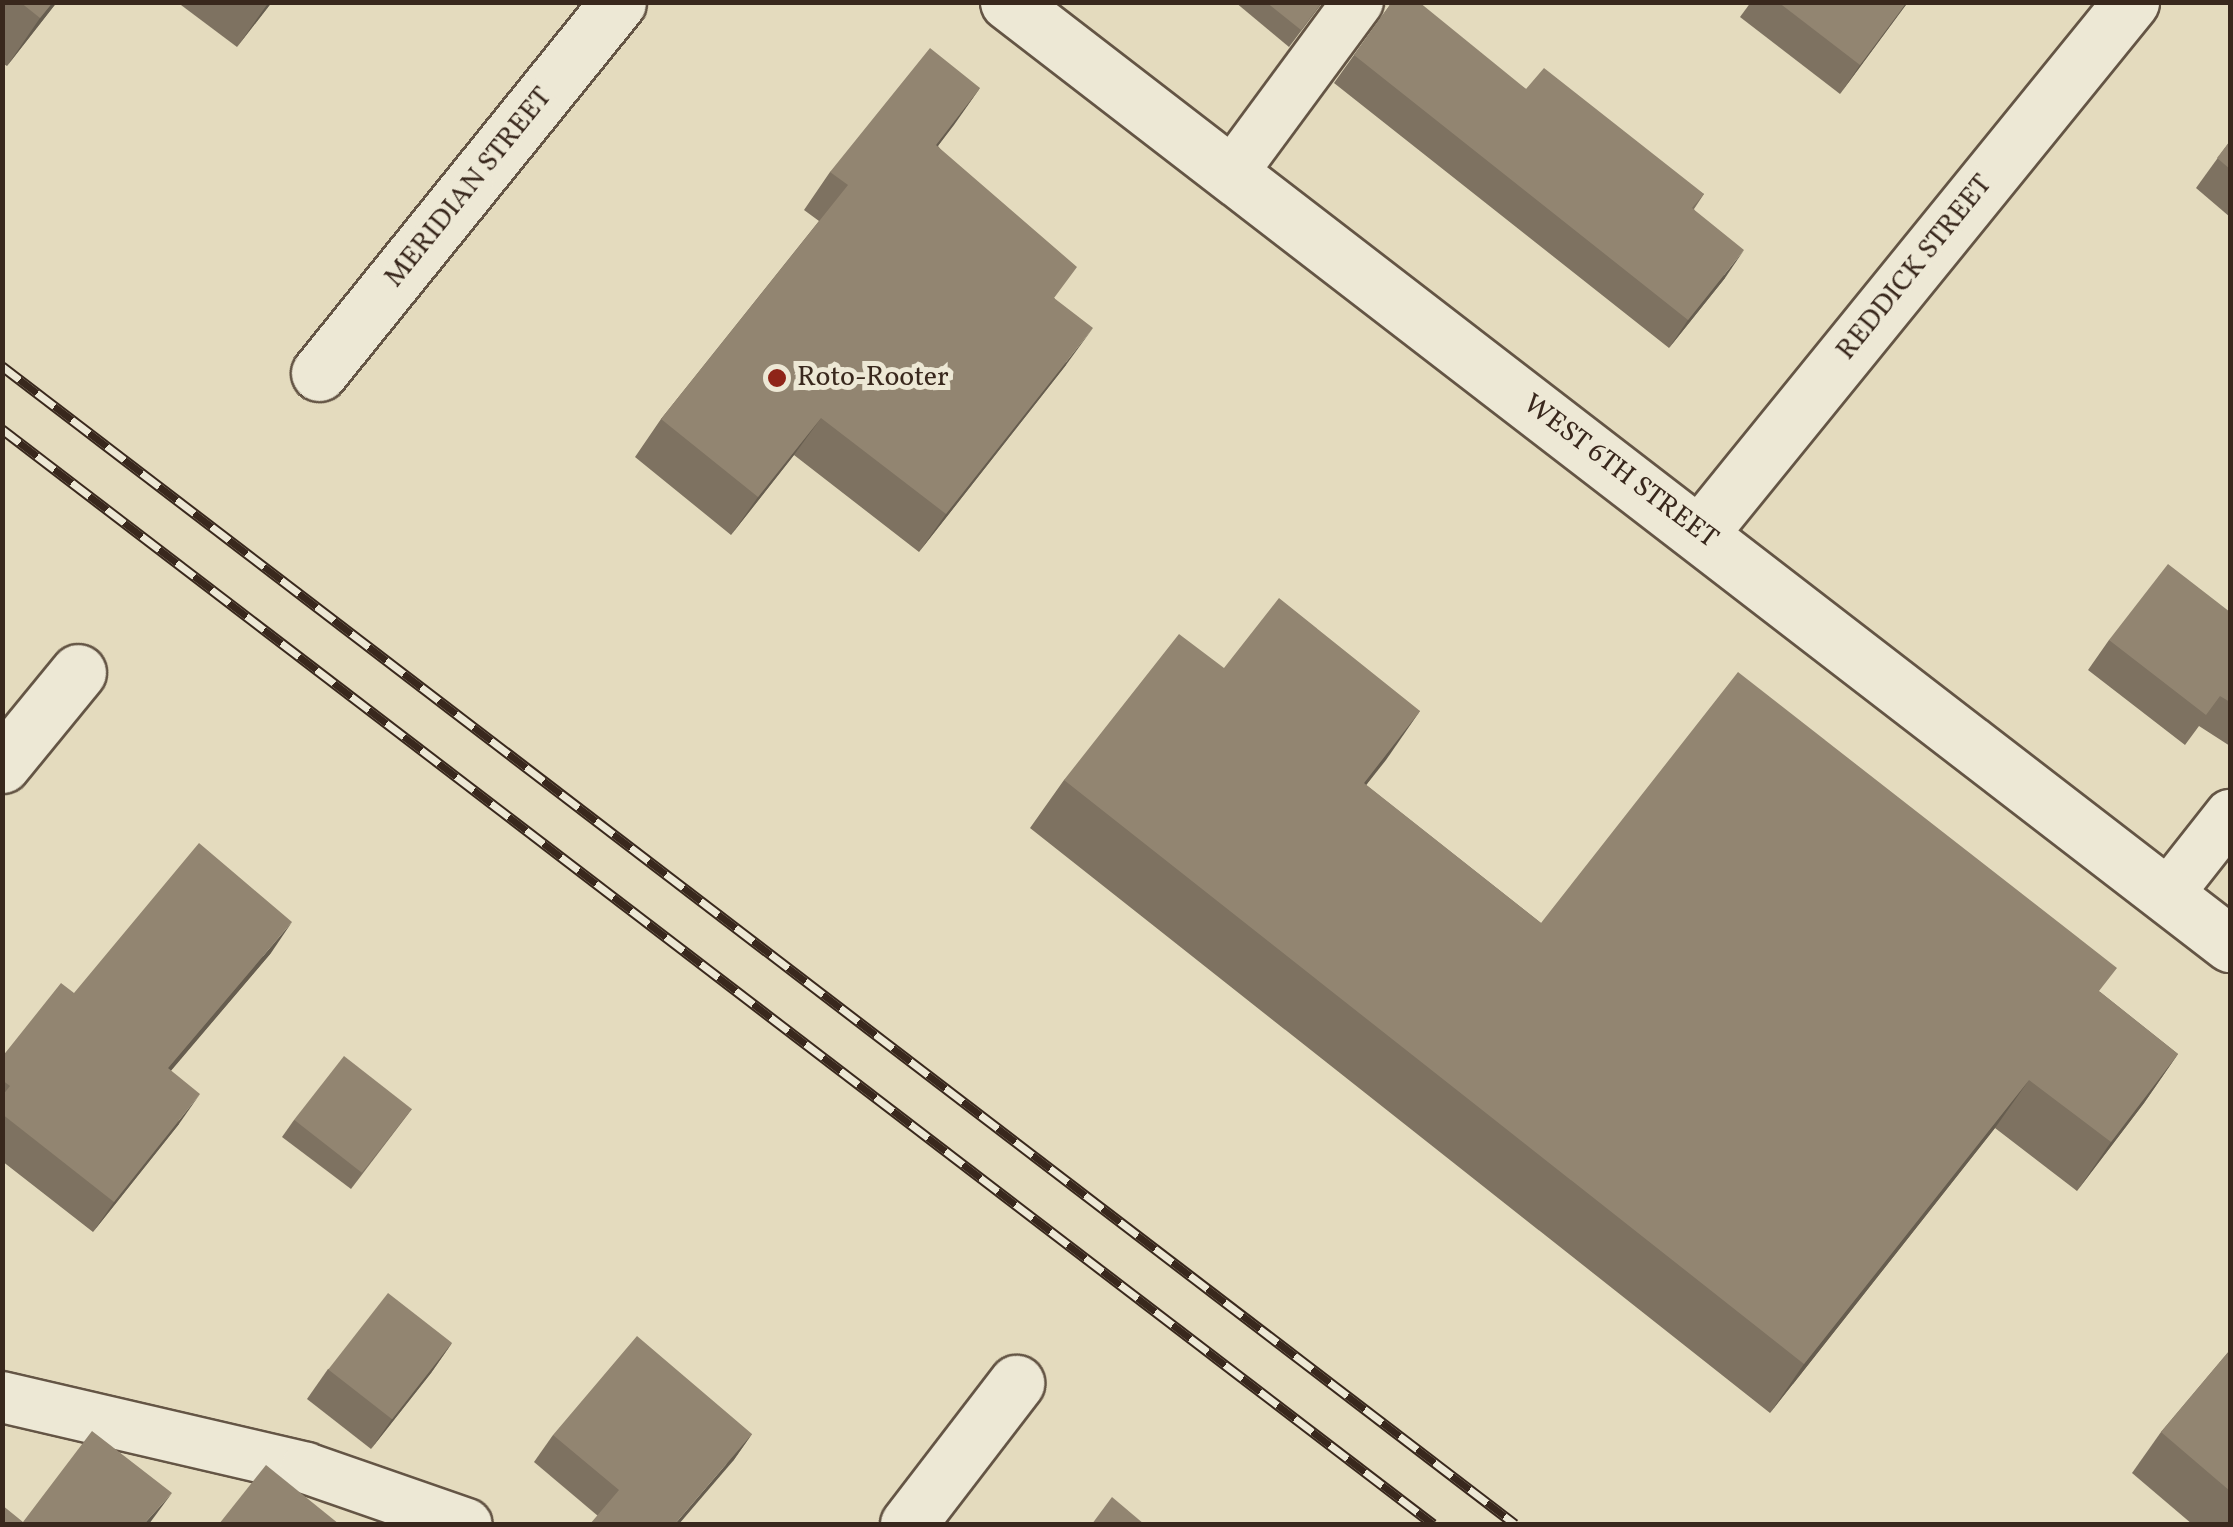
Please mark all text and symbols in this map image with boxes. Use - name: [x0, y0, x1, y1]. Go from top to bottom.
- street label: MERIDIAN STREET: [378, 81, 560, 295]
- street label: REDDICK STREET: [1830, 169, 2000, 367]
- place label: Roto-Rooter: [797, 361, 949, 395]
- marker: Roto-Rooter: [766, 367, 788, 389]
- street label: WEST 6TH STREET: [1516, 387, 1724, 557]

